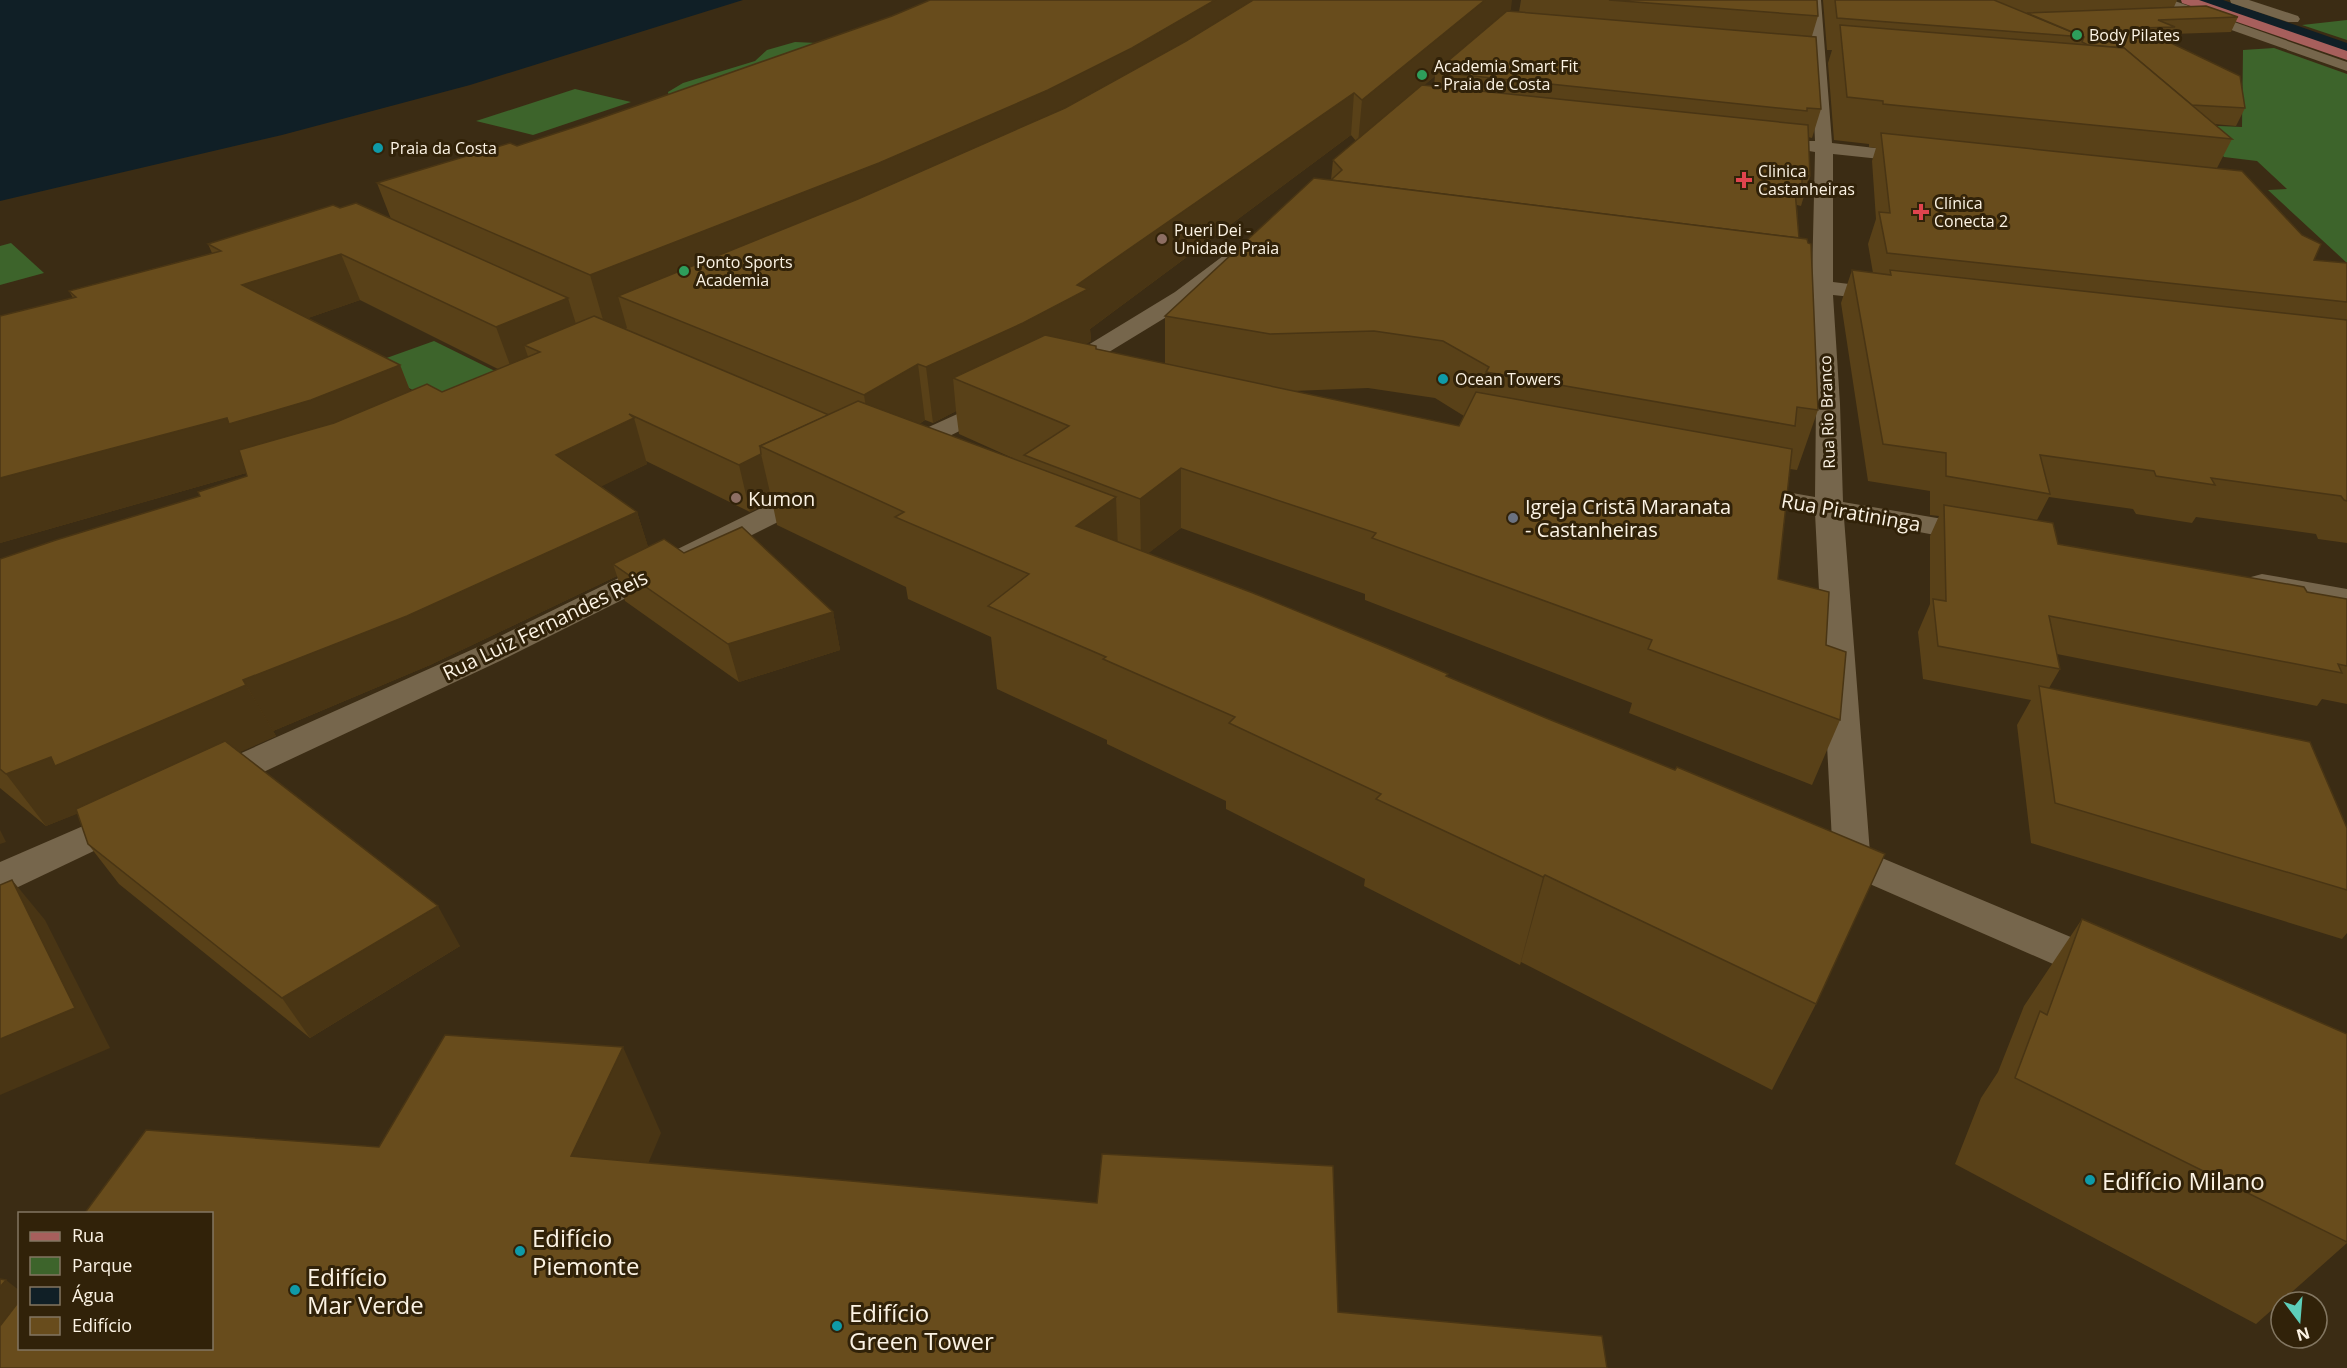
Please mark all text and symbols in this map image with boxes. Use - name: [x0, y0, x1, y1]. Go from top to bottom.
- place label: Body Pilates: [2089, 24, 2180, 46]
- marker: Body Pilates: [2070, 28, 2084, 42]
- place label: Academia Smart Fit - Praia de Costa: [1434, 55, 1579, 95]
- marker: Academia Smart Fit - Praia de Costa: [1415, 68, 1429, 82]
- place label: Praia da Costa: [390, 137, 497, 159]
- marker: Praia da Costa: [371, 141, 385, 155]
- place label: Clinica Castanheiras: [1758, 160, 1855, 200]
- marker: Clinica Castanheiras: [1735, 171, 1753, 189]
- place label: Clínica Conecta 2: [1934, 192, 2008, 232]
- marker: Clínica Conecta 2: [1912, 203, 1930, 221]
- place label: Pueri Dei - Unidade Praia: [1174, 219, 1279, 259]
- marker: Pueri Dei - Unidade Praia: [1155, 232, 1169, 246]
- place label: Ponto Sports Academia: [696, 251, 793, 291]
- marker: Ponto Sports Academia: [677, 264, 691, 278]
- street label: Rua Rio Branco: [1814, 355, 1840, 469]
- place label: Ocean Towers: [1455, 368, 1561, 390]
- marker: Ocean Towers: [1436, 372, 1450, 386]
- place label: Kumon: [748, 485, 815, 512]
- street label: Rua Piratininga: [1779, 486, 1923, 538]
- marker: Kumon: [729, 491, 743, 505]
- place label: Igreja Cristã Maranata - Castanheiras: [1525, 493, 1731, 543]
- marker: Igreja Cristã Maranata - Castanheiras: [1506, 511, 1520, 525]
- street label: Rua Luiz Fernandes Reis: [438, 564, 652, 686]
- place label: Edifício Milano: [2102, 1164, 2265, 1197]
- marker: Edifício Milano: [2083, 1173, 2097, 1187]
- legend: [18, 1212, 213, 1350]
- place label: Edifício Piemonte: [532, 1221, 639, 1282]
- text: Rua: [72, 1223, 104, 1247]
- marker: Edifício Piemonte: [513, 1244, 527, 1258]
- text: Parque: [72, 1253, 132, 1277]
- place label: Edifício Mar Verde: [307, 1260, 424, 1321]
- text: Água: [72, 1283, 114, 1307]
- marker: Edifício Mar Verde: [288, 1283, 302, 1297]
- north arrow: [2269, 1290, 2329, 1350]
- place label: Edifício Green Tower: [849, 1296, 994, 1357]
- text: Edifício: [72, 1313, 132, 1337]
- marker: Edifício Green Tower: [830, 1319, 844, 1333]
- text: N: [2294, 1322, 2312, 1347]

